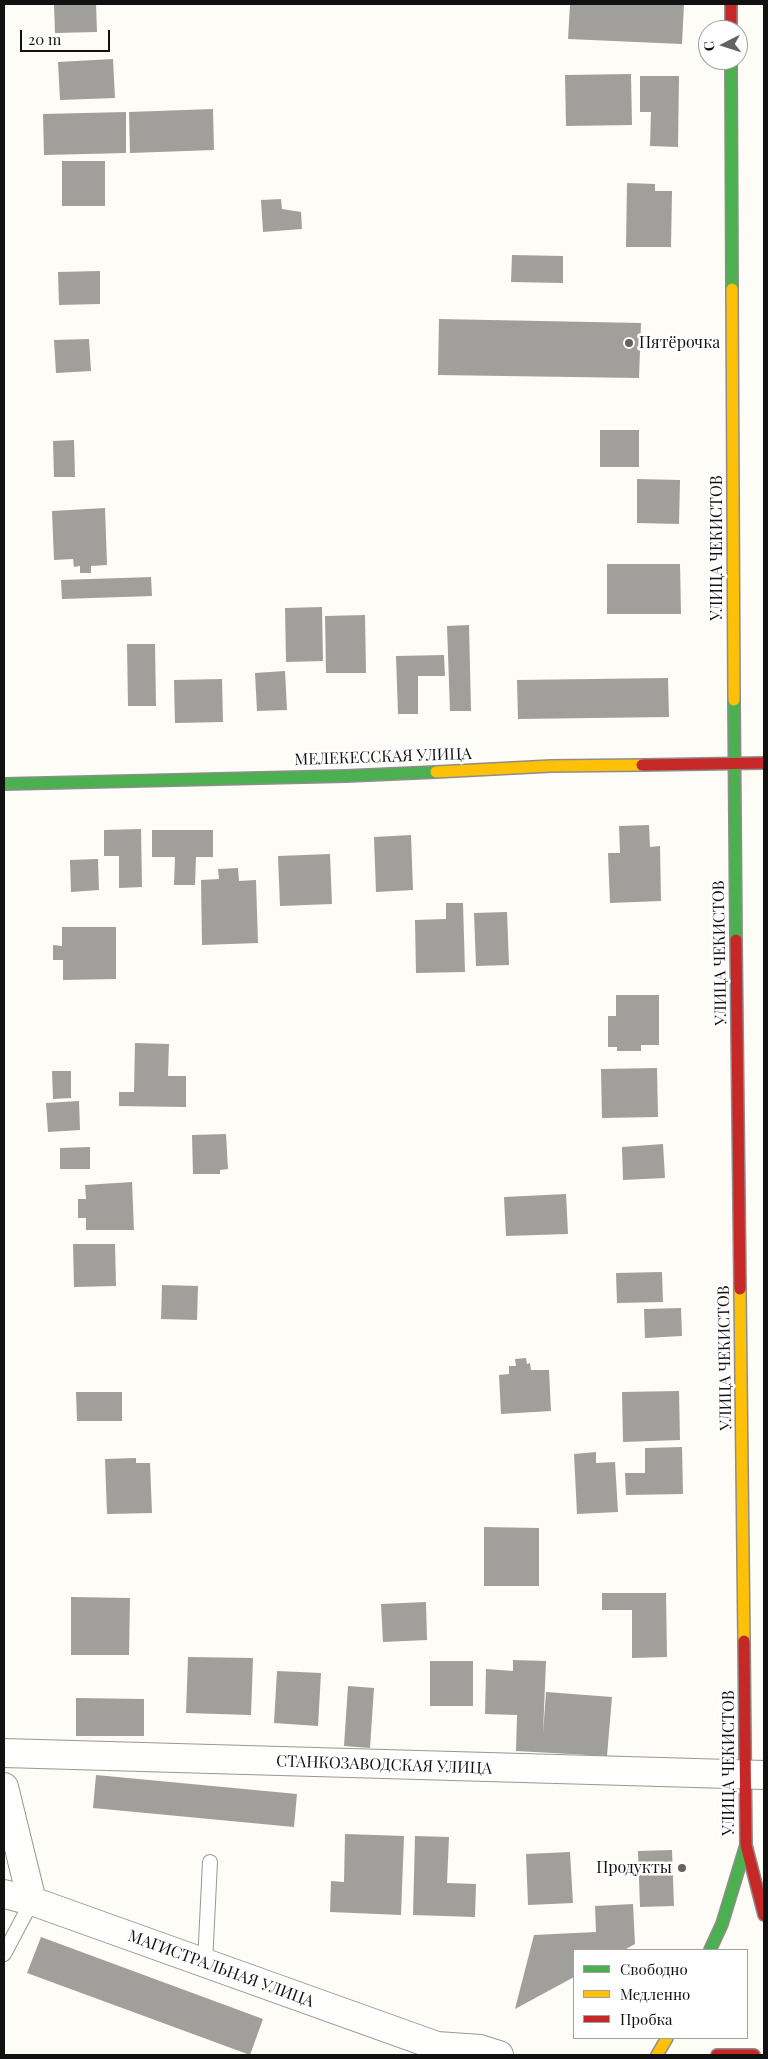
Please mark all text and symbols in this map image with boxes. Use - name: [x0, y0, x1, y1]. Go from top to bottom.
- scale bar: [22, 20, 112, 52]
- north arrow: [698, 20, 748, 70]
- text: 20 m: [28, 29, 61, 49]
- text: С: [699, 41, 718, 52]
- place label: Пятёрочка: [639, 333, 720, 353]
- marker: Пятёрочка: [623, 337, 635, 349]
- street label: УЛИЦА ЧЕКИСТОВ: [707, 475, 727, 621]
- street label: МЕЛЕКЕССКАЯ УЛИЦА: [294, 744, 472, 770]
- street label: УЛИЦА ЧЕКИСТОВ: [709, 880, 731, 1026]
- street label: УЛИЦА ЧЕКИСТОВ: [714, 1285, 736, 1431]
- street label: УЛИЦА ЧЕКИСТОВ: [719, 1690, 739, 1836]
- street label: СТАНКОЗАВОДСКАЯ УЛИЦА: [276, 1752, 492, 1778]
- place label: Продукты: [596, 1858, 672, 1878]
- marker: Продукты: [676, 1862, 688, 1874]
- street label: МАГИСТРАЛЬНАЯ УЛИЦА: [125, 1926, 317, 2012]
- legend: [573, 1949, 748, 2039]
- text: Свободно: [620, 1959, 688, 1979]
- text: Медленно: [620, 1984, 690, 2004]
- text: Пробка: [620, 2009, 673, 2029]

